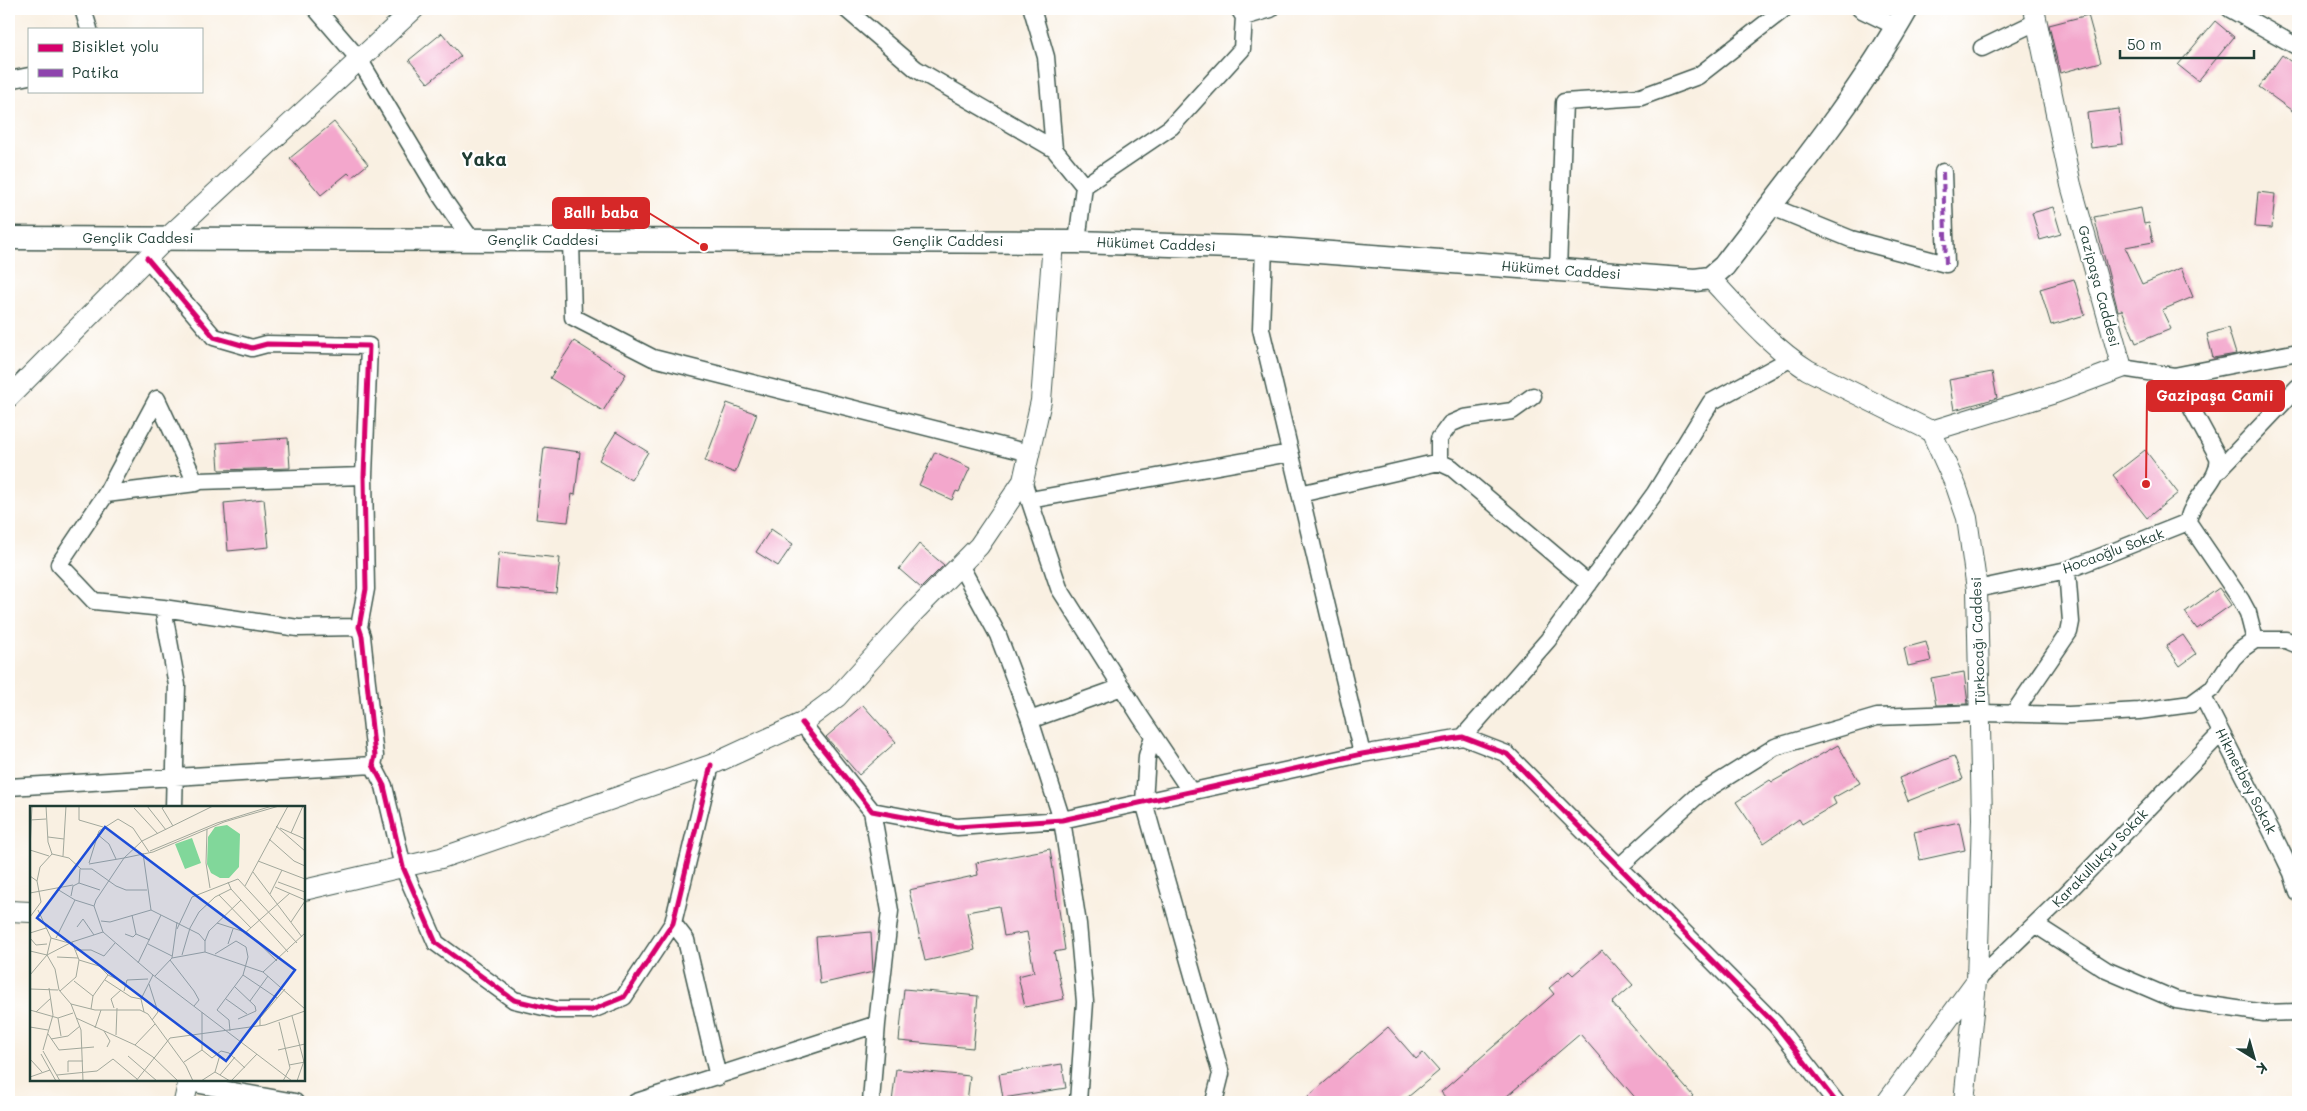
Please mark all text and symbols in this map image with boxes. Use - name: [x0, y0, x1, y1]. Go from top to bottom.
- legend: [28, 28, 202, 92]
- scale bar: [2120, 28, 2253, 60]
- text: 50 m: [2127, 34, 2162, 54]
- text: Bisiklet yolu: [72, 36, 159, 56]
- text: Patika: [72, 62, 119, 82]
- district label: Yaka: [461, 146, 507, 171]
- callout: Ballı baba: [553, 198, 649, 228]
- text: Ballı baba: [563, 202, 639, 222]
- street label: Gazipaşa Caddesi: [2074, 223, 2125, 349]
- street label: Gençlik Caddesi: [83, 228, 193, 247]
- street label: Gençlik Caddesi: [488, 230, 598, 249]
- street label: Gençlik Caddesi: [893, 231, 1003, 250]
- street label: Hükümet Caddesi: [1096, 232, 1216, 255]
- street label: Hükümet Caddesi: [1501, 256, 1621, 283]
- callout: Gazipaşa Camii: [2147, 381, 2284, 411]
- text: Gazipaşa Camii: [2156, 385, 2274, 406]
- street label: Hocaoğlu Sokak: [2059, 523, 2166, 578]
- street label: Türkocağı Caddesi: [1966, 577, 1989, 706]
- street label: Hikmetbey Sokak: [2211, 724, 2281, 837]
- street label: Karakullukçu Sokak: [2048, 804, 2152, 911]
- inset map: [30, 806, 305, 1081]
- north arrow: [2230, 1034, 2280, 1084]
- text: K: [2253, 1058, 2272, 1079]

